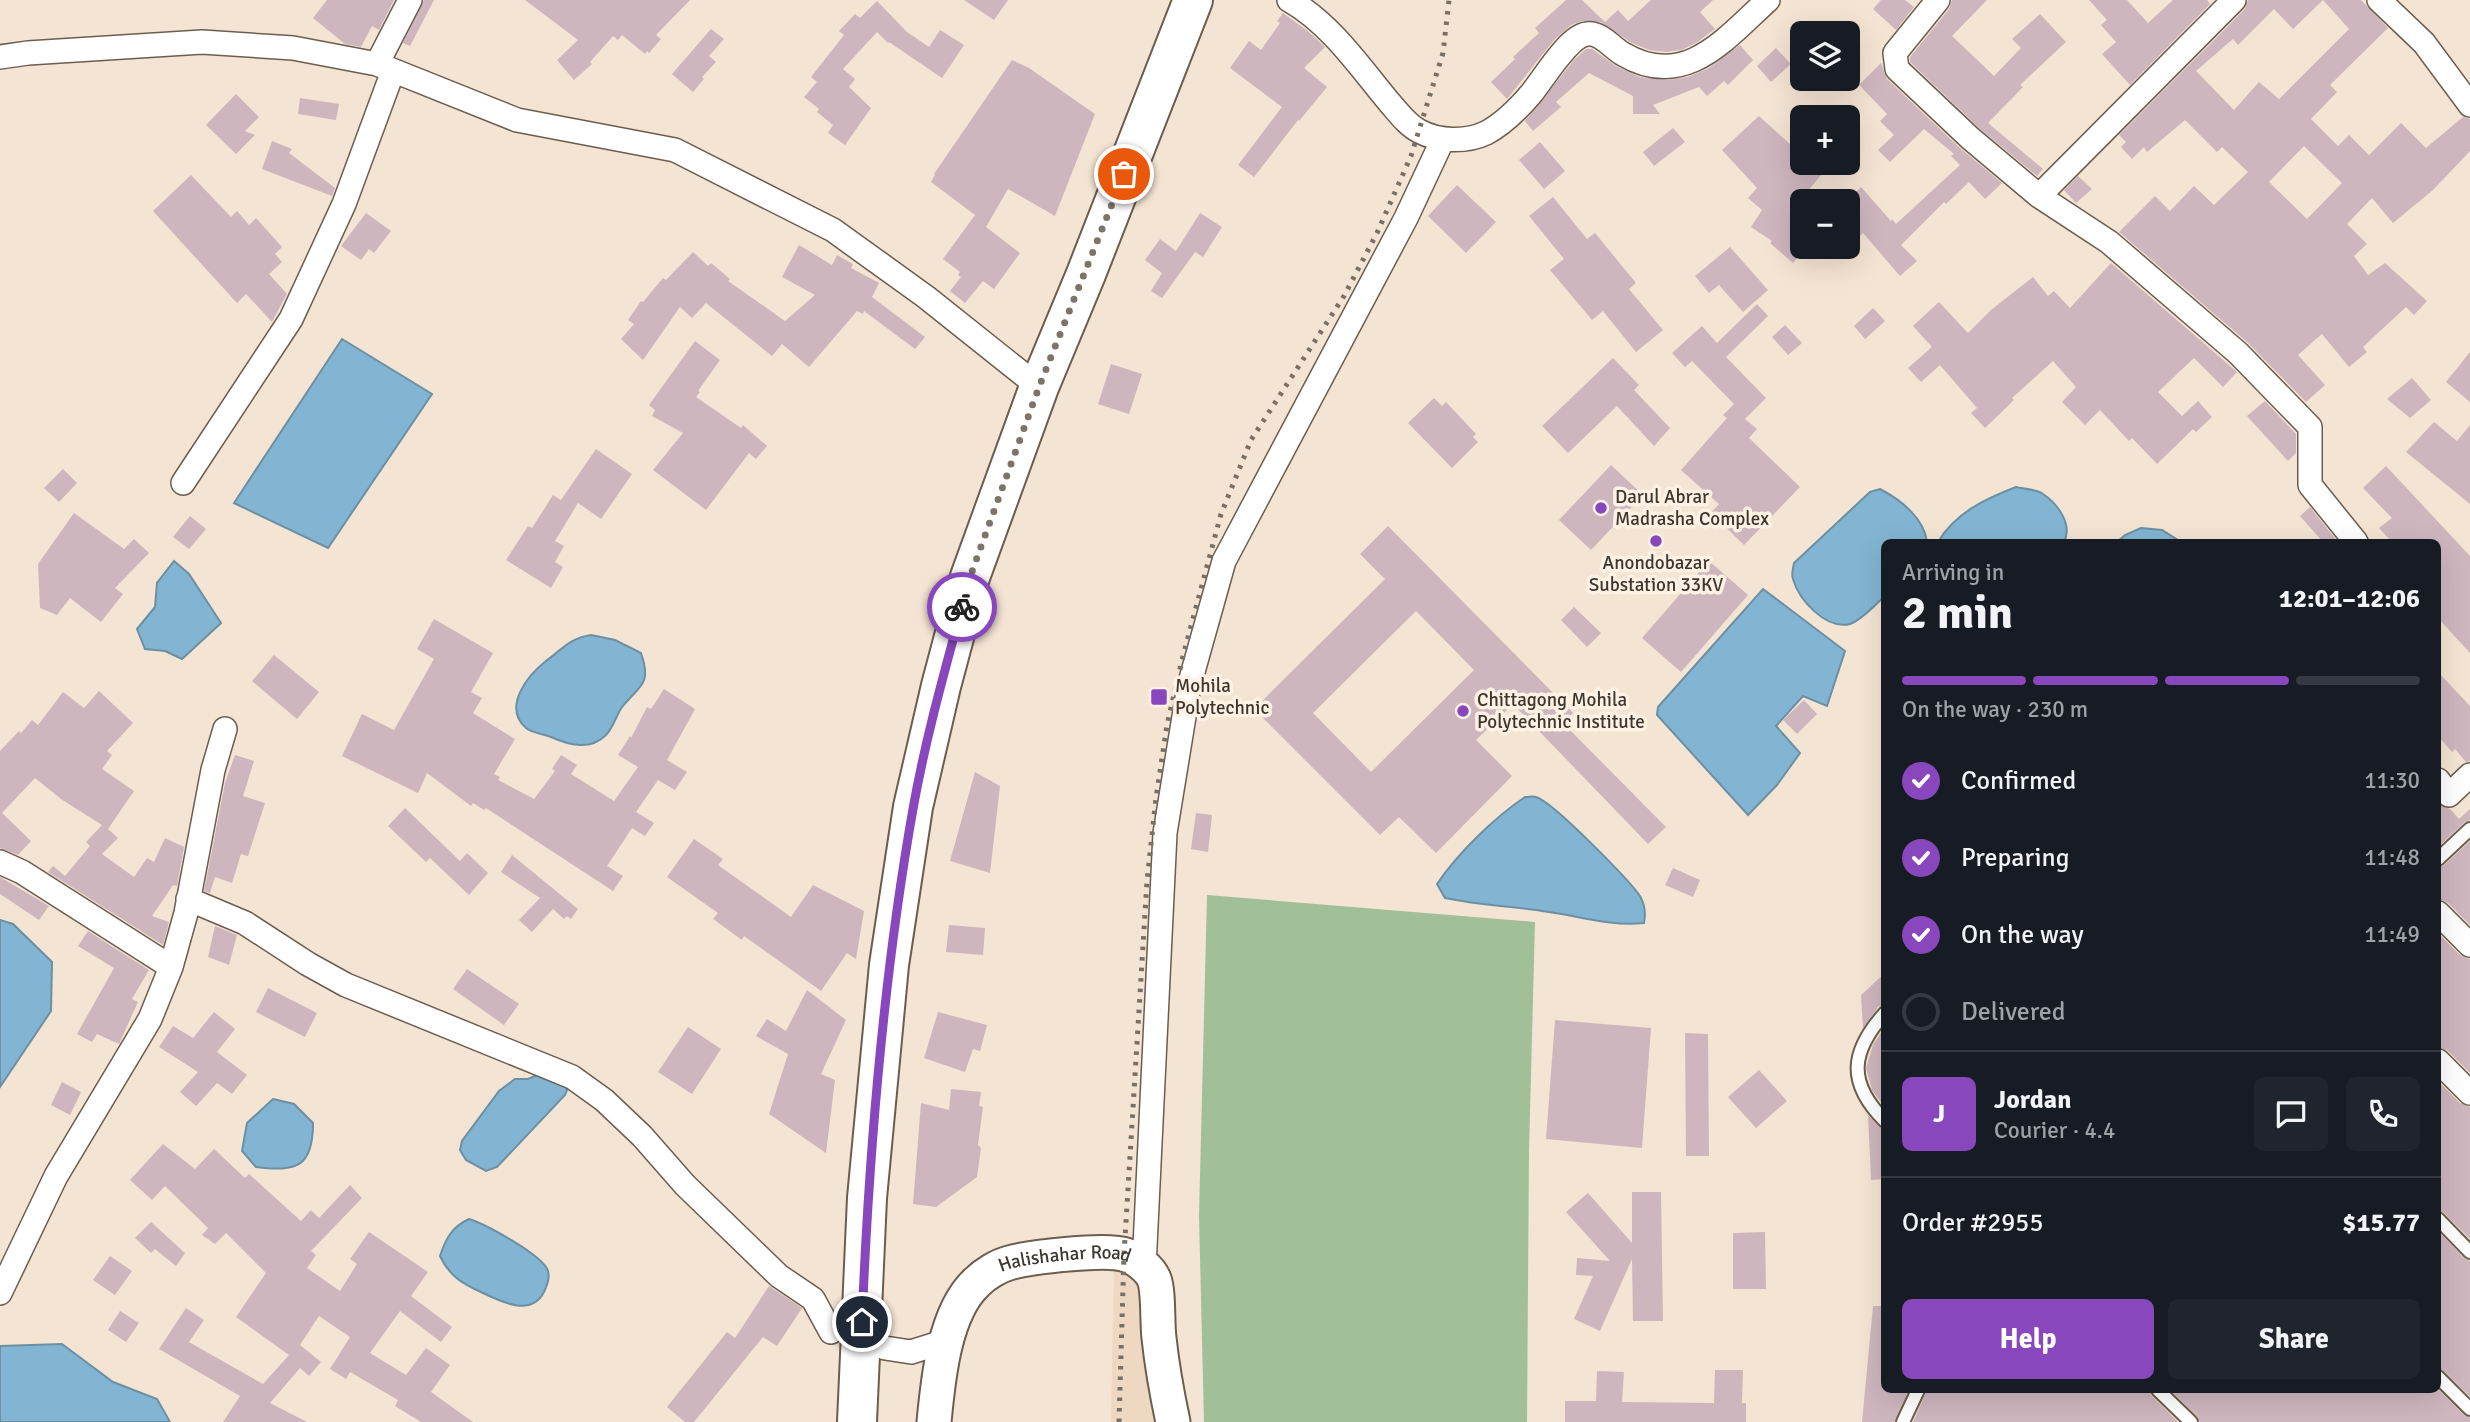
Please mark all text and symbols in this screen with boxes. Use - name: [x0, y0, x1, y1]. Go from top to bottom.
- map controls: [1790, 21, 1860, 259]
- button: layers: [1790, 21, 1860, 91]
- button: +: [1790, 105, 1860, 175]
- pin: [1094, 144, 1154, 204]
- icon: bag: [1105, 155, 1143, 193]
- button: −: [1790, 189, 1860, 259]
- place label: Darul Abrar Madrasha Complex: [1615, 485, 1769, 531]
- marker: Darul Abrar Madrasha Complex: [1593, 500, 1609, 516]
- marker: Anondobazar Substation 33KV: [1648, 533, 1664, 549]
- place label: Anondobazar Substation 33KV: [1589, 551, 1723, 597]
- text: Arriving in: [1902, 558, 2004, 587]
- courier: [927, 572, 997, 642]
- text: 12:01–12:06: [2279, 583, 2420, 615]
- text: 2 min: [1902, 585, 2013, 641]
- icon: bike: [943, 588, 981, 626]
- place label: Mohila Polytechnic: [1175, 674, 1269, 720]
- marker: Mohila Polytechnic: [1149, 687, 1169, 707]
- place label: Chittagong Mohila Polytechnic Institute: [1477, 688, 1645, 734]
- text: On the way · 230 m: [1902, 695, 2088, 724]
- marker: Chittagong Mohila Polytechnic Institute: [1455, 703, 1471, 719]
- icon: check: [1902, 762, 1940, 800]
- text: Confirmed: [1961, 765, 2076, 797]
- text: 11:30: [2364, 766, 2420, 795]
- icon: check: [1902, 839, 1940, 877]
- text: Preparing: [1961, 842, 2069, 874]
- text: 11:48: [2364, 843, 2420, 872]
- icon: check: [1902, 916, 1940, 954]
- text: On the way: [1961, 919, 2084, 951]
- text: 11:49: [2364, 920, 2420, 949]
- text: Delivered: [1961, 996, 2066, 1028]
- button: chat: [2254, 1077, 2328, 1151]
- button: phone: [2346, 1077, 2420, 1151]
- text: Jordan: [1994, 1084, 2071, 1116]
- text: J: [1933, 1098, 1945, 1130]
- text: Courier · 4.4: [1994, 1116, 2115, 1145]
- text: Order #2955: [1902, 1207, 2043, 1239]
- text: $15.77: [2342, 1207, 2420, 1239]
- street label: Halishahar Road: [995, 1240, 1134, 1278]
- pin: [832, 1292, 892, 1352]
- button: Help: [1902, 1299, 2154, 1379]
- button: Share: [2168, 1299, 2420, 1379]
- icon: home: [843, 1303, 881, 1341]

